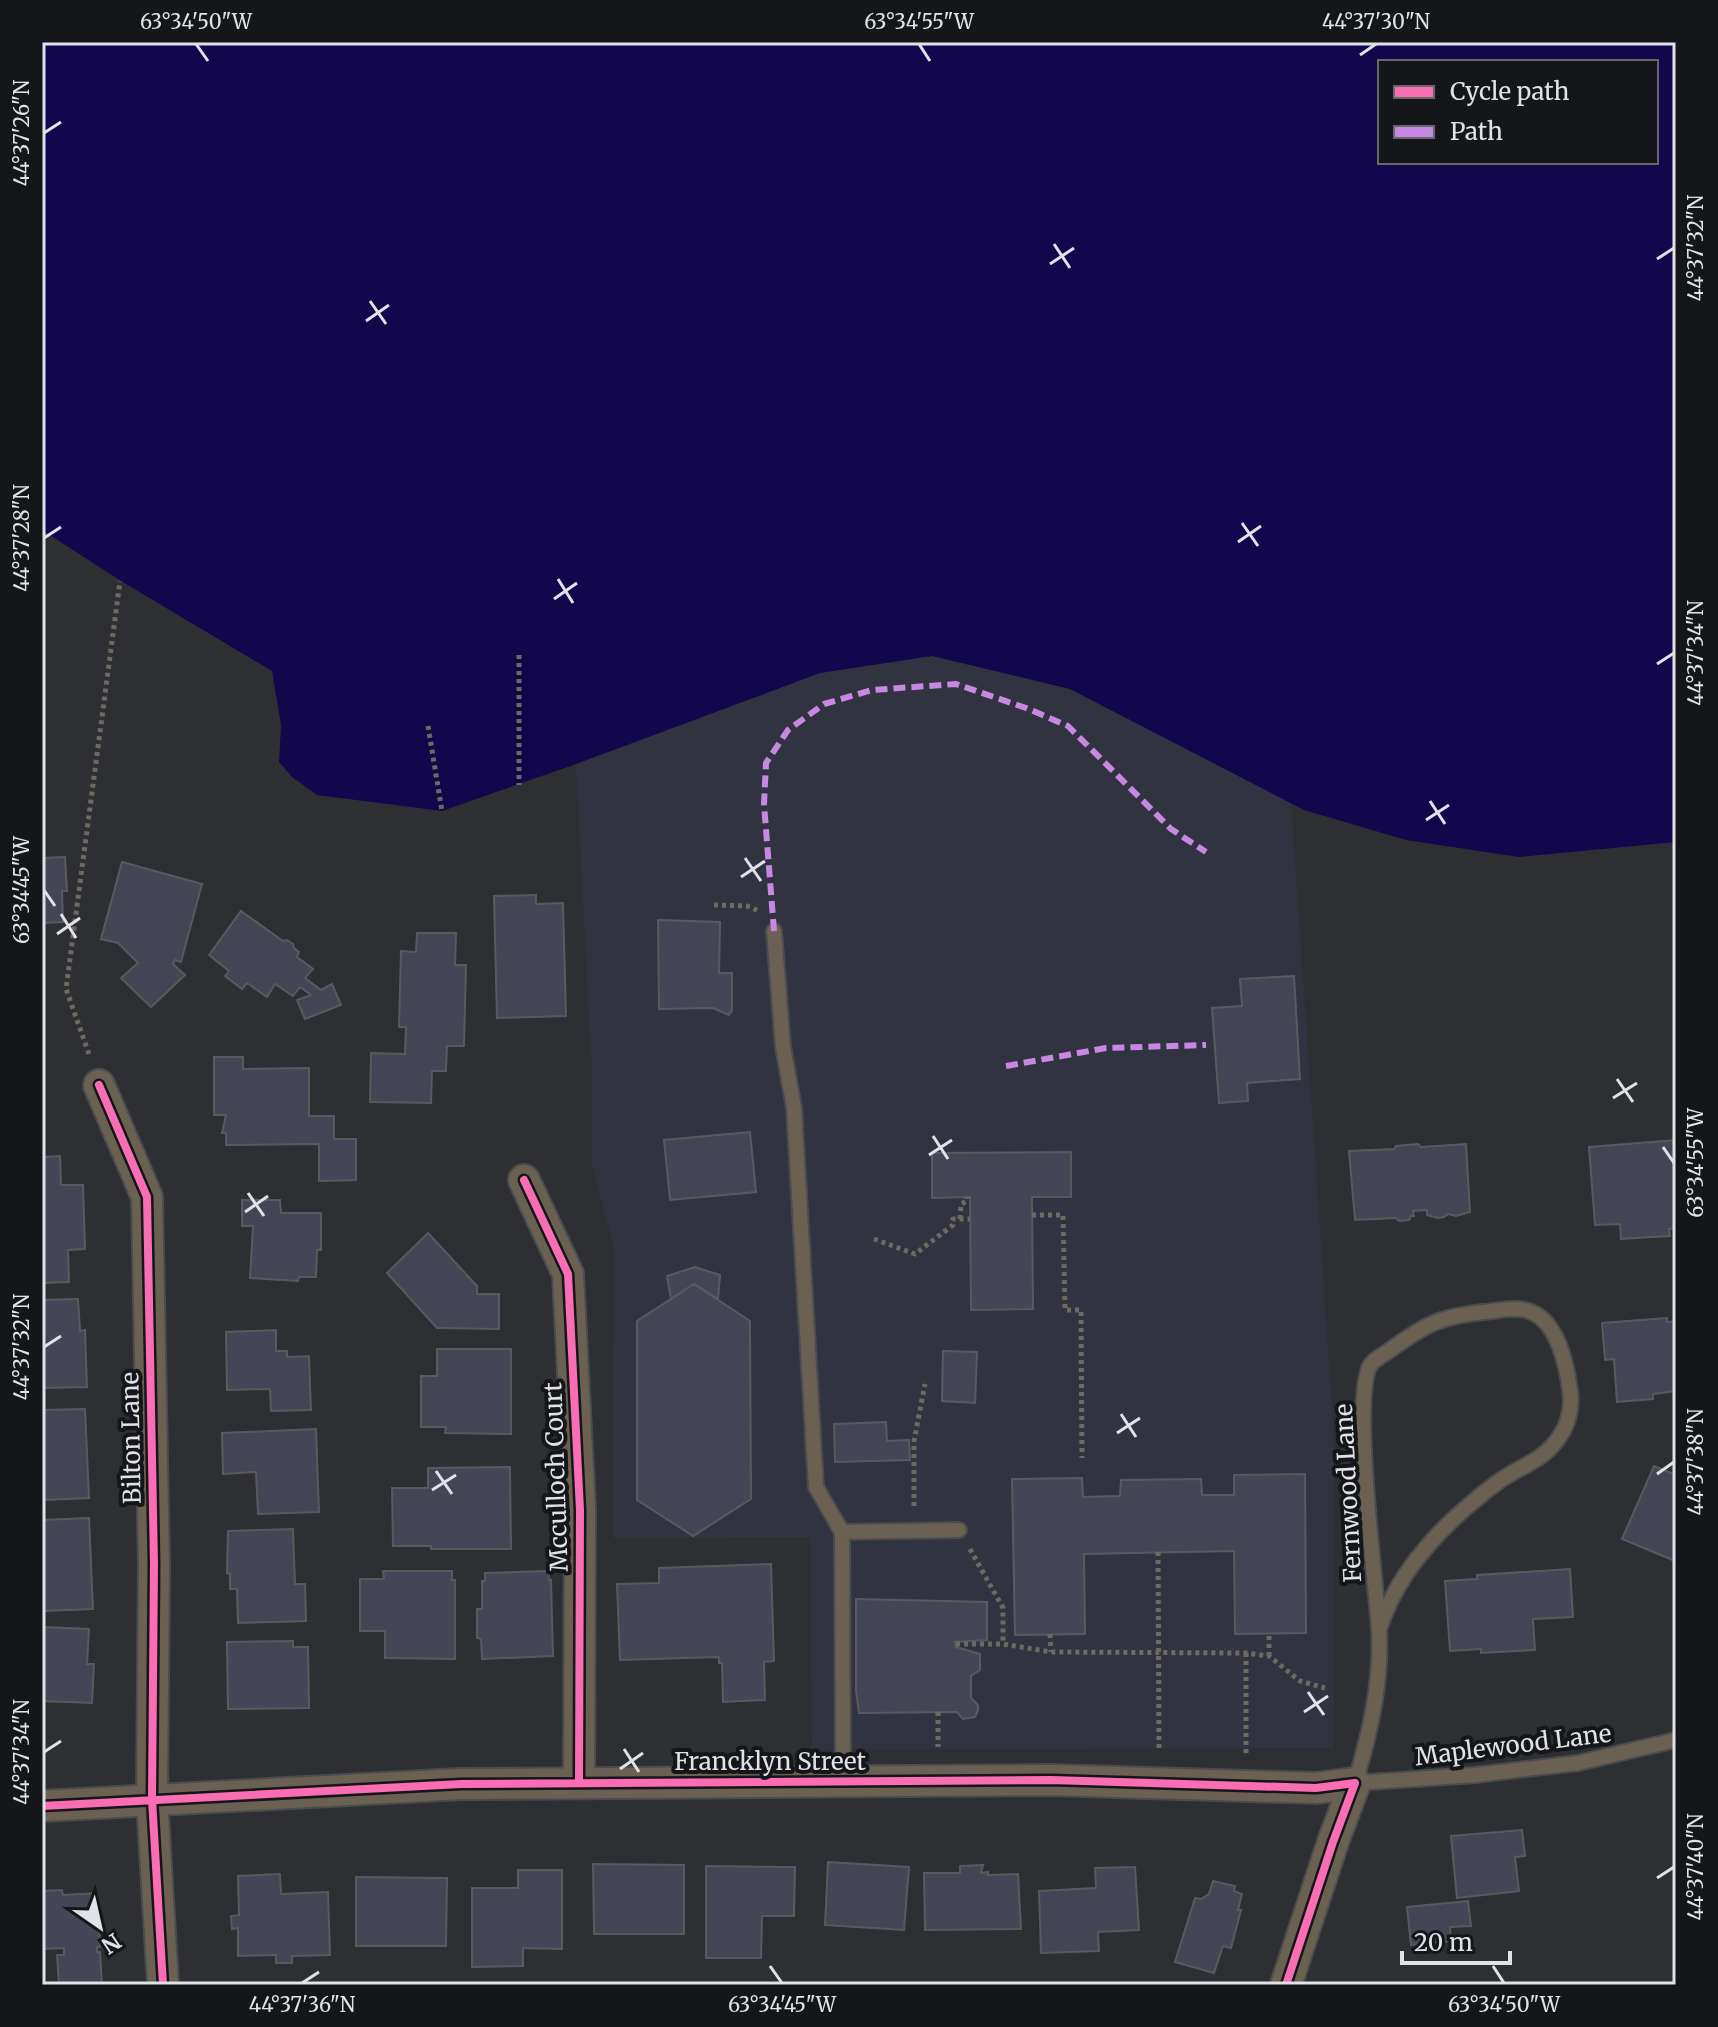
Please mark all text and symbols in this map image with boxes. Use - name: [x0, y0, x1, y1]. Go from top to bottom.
- text: 63°34'50"W: [140, 9, 253, 34]
- text: 63°34'55"W: [864, 9, 975, 34]
- text: 44°37'30"N: [1322, 9, 1431, 34]
- legend: [1378, 60, 1658, 164]
- text: Cycle path: [1450, 76, 1569, 107]
- text: 44°37'26"N: [9, 79, 34, 186]
- text: Path: [1450, 116, 1503, 147]
- text: 44°37'32"N: [1683, 194, 1708, 301]
- text: 44°37'28"N: [9, 484, 34, 592]
- text: 44°37'34"N: [1683, 600, 1708, 706]
- text: 63°34'45"W: [9, 835, 34, 944]
- text: 63°34'55"W: [1683, 1107, 1708, 1218]
- text: 44°37'32"N: [9, 1293, 34, 1400]
- street label: Bilton Lane: [114, 1372, 148, 1504]
- street label: Mcculloch Court: [537, 1381, 575, 1572]
- street label: Fernwood Lane: [1328, 1403, 1368, 1583]
- text: 44°37'38"N: [1683, 1408, 1708, 1516]
- text: 44°37'34"N: [9, 1699, 34, 1805]
- street label: Maplewood Lane: [1413, 1718, 1613, 1772]
- street label: Francklyn Street: [674, 1746, 866, 1777]
- text: 44°37'40"N: [1683, 1813, 1708, 1920]
- north arrow: [60, 1887, 140, 1967]
- scale bar: [1402, 1915, 1510, 1965]
- text: N: [96, 1927, 126, 1960]
- text: 20 m: [1414, 1927, 1473, 1958]
- text: 44°37'36"N: [249, 1992, 356, 2017]
- text: 63°34'45"W: [728, 1992, 837, 2017]
- text: 63°34'50"W: [1448, 1992, 1561, 2017]

